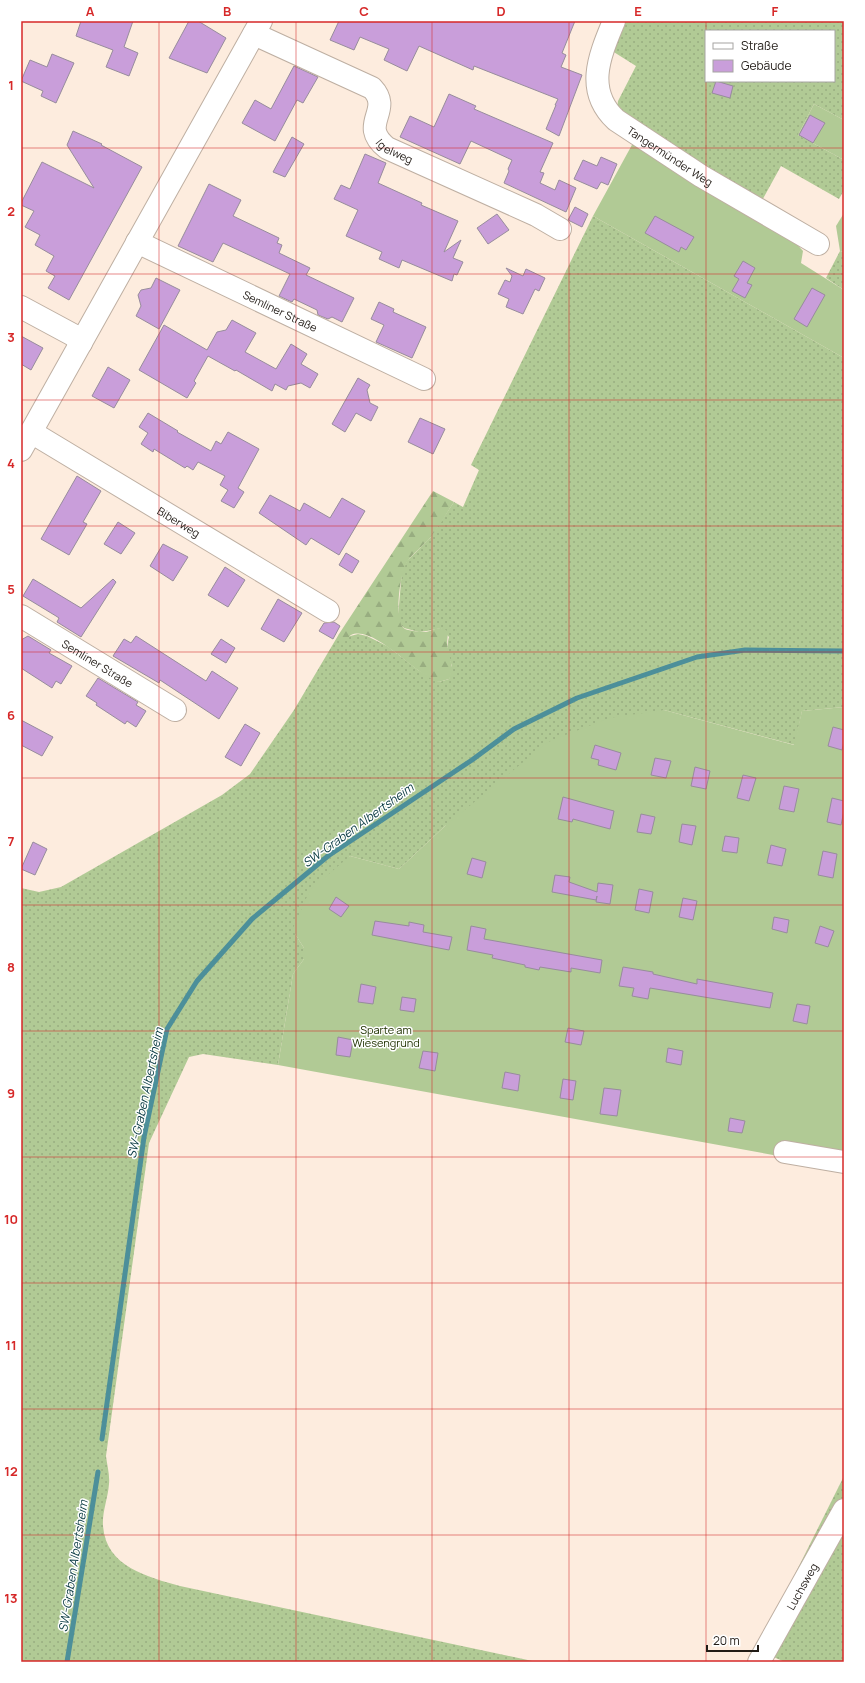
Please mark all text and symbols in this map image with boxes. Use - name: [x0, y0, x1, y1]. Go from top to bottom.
- text: A: [86, 2, 95, 20]
- text: B: [223, 2, 231, 20]
- text: C: [359, 2, 369, 20]
- text: D: [496, 2, 506, 20]
- text: E: [634, 2, 642, 20]
- text: F: [772, 2, 779, 20]
- legend: [705, 30, 835, 82]
- text: Straße: [741, 37, 778, 54]
- text: Gebäude: [741, 57, 792, 74]
- text: 1: [8, 76, 14, 94]
- street label: Tangermünder Weg: [625, 122, 716, 189]
- street label: Igelweg: [373, 135, 416, 166]
- text: 2: [7, 202, 15, 220]
- street label: Semliner Straße: [241, 286, 321, 335]
- text: 3: [7, 328, 15, 346]
- text: 4: [7, 454, 15, 472]
- street label: Biberweg: [155, 503, 203, 540]
- text: 5: [7, 580, 15, 598]
- street label: Semliner Straße: [59, 635, 137, 691]
- text: 6: [7, 706, 15, 724]
- water label: SW-Graben Albertsheim: [299, 779, 418, 871]
- text: 7: [8, 832, 15, 850]
- text: 8: [7, 958, 15, 976]
- park label: Sparte am Wiesengrund: [352, 1022, 420, 1050]
- water label: SW-Graben Albertsheim: [123, 1025, 167, 1160]
- text: 9: [7, 1084, 15, 1102]
- text: 10: [4, 1210, 18, 1228]
- text: 11: [5, 1336, 17, 1354]
- text: 12: [4, 1462, 18, 1480]
- water label: SW-Graben Albertsheim: [54, 1498, 92, 1633]
- street label: Luchsweg: [782, 1560, 821, 1612]
- text: 13: [4, 1589, 18, 1607]
- scale bar: [707, 1627, 758, 1653]
- text: 20 m: [713, 1632, 740, 1649]

